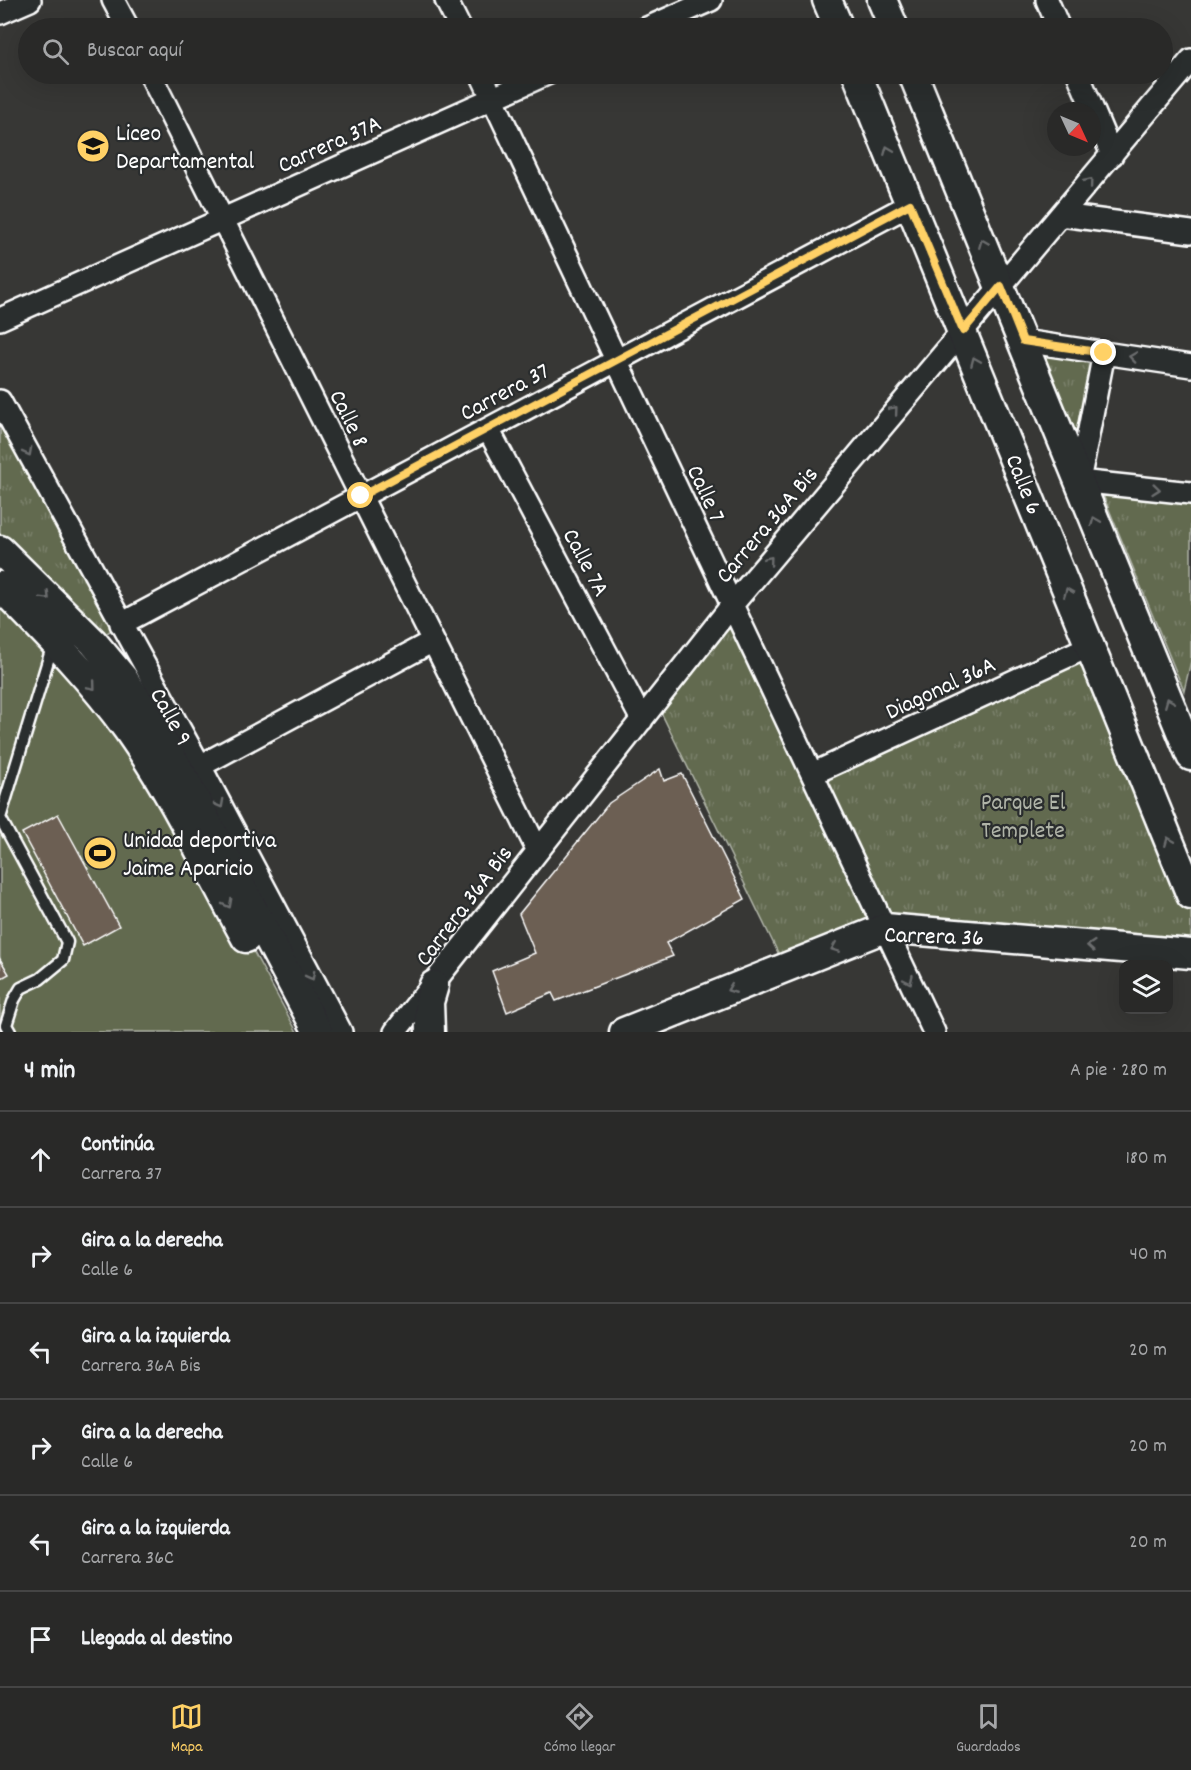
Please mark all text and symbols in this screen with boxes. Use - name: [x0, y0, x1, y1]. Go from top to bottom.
- search box: [18, 18, 1173, 84]
- icon: search: [39, 35, 72, 68]
- text: Buscar aquí: [87, 36, 182, 67]
- north arrow: [1047, 102, 1101, 156]
- street label: Carrera 37A: [273, 108, 387, 184]
- place label: Liceo Departamental: [116, 118, 255, 180]
- school or university icon: Liceo Departamental: [75, 128, 111, 164]
- one-way arrow: [883, 145, 895, 156]
- one-way arrow: [1081, 178, 1092, 189]
- one-way arrow: [978, 239, 990, 250]
- route end: [1090, 339, 1116, 365]
- one-way arrow: [1128, 352, 1138, 364]
- street label: Carrera 37: [455, 356, 556, 431]
- one-way arrow: [970, 356, 982, 367]
- street label: Calle 8: [319, 385, 376, 454]
- one-way arrow: [887, 406, 898, 417]
- one-way arrow: [21, 446, 32, 456]
- street label: Calle 6: [995, 450, 1050, 520]
- street label: Calle 7: [676, 460, 732, 529]
- street label: Carrera 36A Bis: [709, 460, 828, 592]
- route start: [347, 482, 373, 508]
- one-way arrow: [1151, 482, 1160, 495]
- one-way arrow: [1090, 517, 1102, 528]
- street label: Calle 7A: [552, 523, 616, 604]
- one-way arrow: [762, 556, 773, 567]
- one-way arrow: [1063, 587, 1075, 598]
- one-way arrow: [39, 588, 50, 599]
- street label: Diagonal 36A: [880, 649, 1002, 730]
- one-way arrow: [85, 679, 96, 690]
- street label: Calle 9: [140, 682, 199, 753]
- one-way arrow: [1164, 697, 1176, 708]
- park label: Parque El Templete: [981, 787, 1066, 849]
- one-way arrow: [213, 798, 224, 808]
- place label: Unidad deportiva Jaime Aparicio: [123, 825, 277, 887]
- sports icon: Unidad deportiva Jaime Aparicio: [82, 835, 118, 871]
- one-way arrow: [1164, 836, 1176, 847]
- street label: Carrera 36A Bis: [408, 839, 522, 975]
- one-way arrow: [221, 898, 232, 909]
- street label: Carrera 36: [884, 919, 984, 957]
- one-way arrow: [1086, 940, 1095, 953]
- one-way arrow: [830, 941, 841, 953]
- map controls: [1119, 960, 1173, 1014]
- button: layers: [1119, 960, 1173, 1014]
- one-way arrow: [304, 970, 316, 981]
- one-way arrow: [902, 974, 914, 985]
- one-way arrow: [726, 982, 737, 994]
- text: 4 min: [24, 1053, 75, 1090]
- text: A pie · 280 m: [1070, 1057, 1167, 1085]
- text: Continúa: [81, 1130, 154, 1161]
- icon: ahead: [24, 1143, 57, 1176]
- text: 180 m: [1125, 1145, 1167, 1173]
- text: Carrera 37: [81, 1161, 162, 1189]
- text: Gira a la derecha: [81, 1226, 223, 1257]
- icon: right: [24, 1239, 57, 1272]
- text: 40 m: [1129, 1241, 1167, 1269]
- text: Calle 6: [81, 1257, 133, 1285]
- text: Gira a la izquierda: [81, 1322, 230, 1353]
- icon: left: [24, 1335, 57, 1368]
- text: 20 m: [1129, 1337, 1167, 1365]
- text: Carrera 36A Bis: [81, 1353, 201, 1381]
- text: Gira a la derecha: [81, 1418, 223, 1449]
- icon: right: [24, 1431, 57, 1464]
- text: 20 m: [1129, 1433, 1167, 1461]
- text: Calle 6: [81, 1449, 133, 1477]
- text: Gira a la izquierda: [81, 1514, 230, 1545]
- icon: left: [24, 1527, 57, 1560]
- text: 20 m: [1129, 1529, 1167, 1557]
- text: Carrera 36C: [81, 1545, 174, 1573]
- icon: arrive: [24, 1623, 57, 1656]
- text: Llegada al destino: [81, 1624, 233, 1655]
- tab: Mapa: [170, 1700, 203, 1759]
- tab: Cómo llegar: [544, 1700, 616, 1759]
- tab: Guardados: [956, 1700, 1021, 1759]

